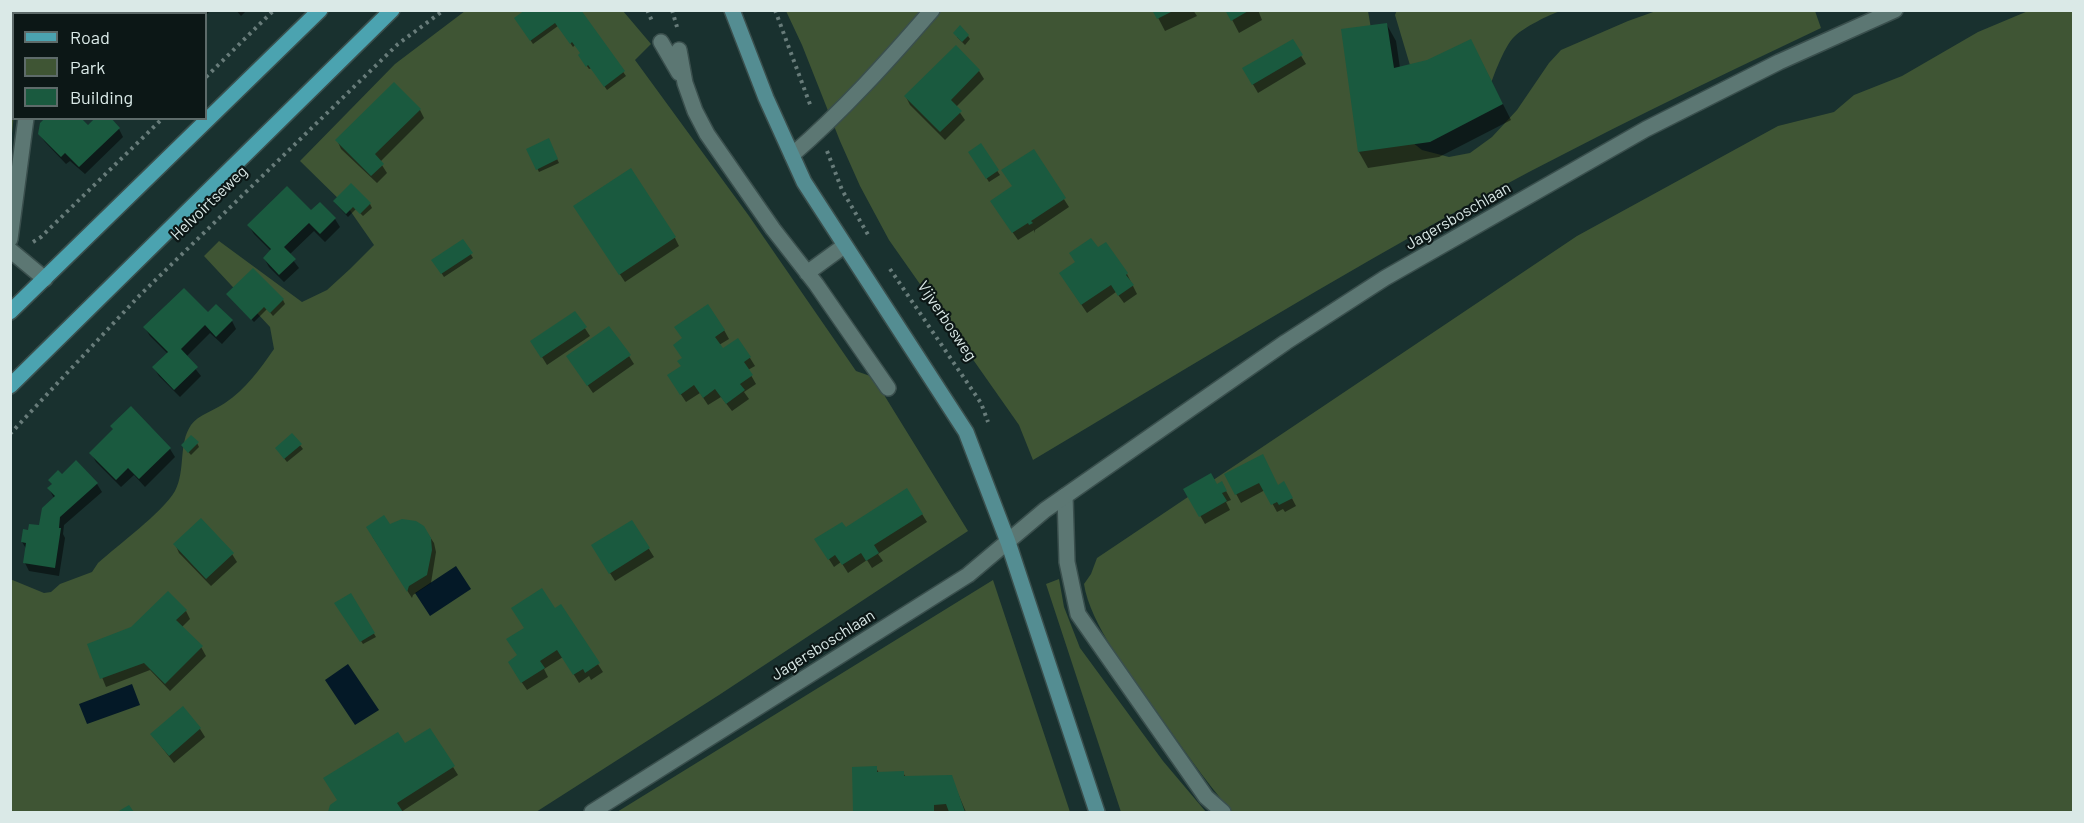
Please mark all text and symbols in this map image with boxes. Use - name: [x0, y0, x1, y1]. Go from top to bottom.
- legend: [12, 12, 207, 120]
- text: Road: [70, 26, 110, 48]
- text: Park: [70, 56, 105, 78]
- text: Building: [70, 86, 133, 108]
- street label: Helvoirtseweg: [167, 162, 251, 244]
- street label: Jagersboschlaan: [1402, 178, 1514, 254]
- street label: Vijverbosweg: [913, 277, 981, 365]
- street label: Jagersboschlaan: [768, 605, 878, 685]

